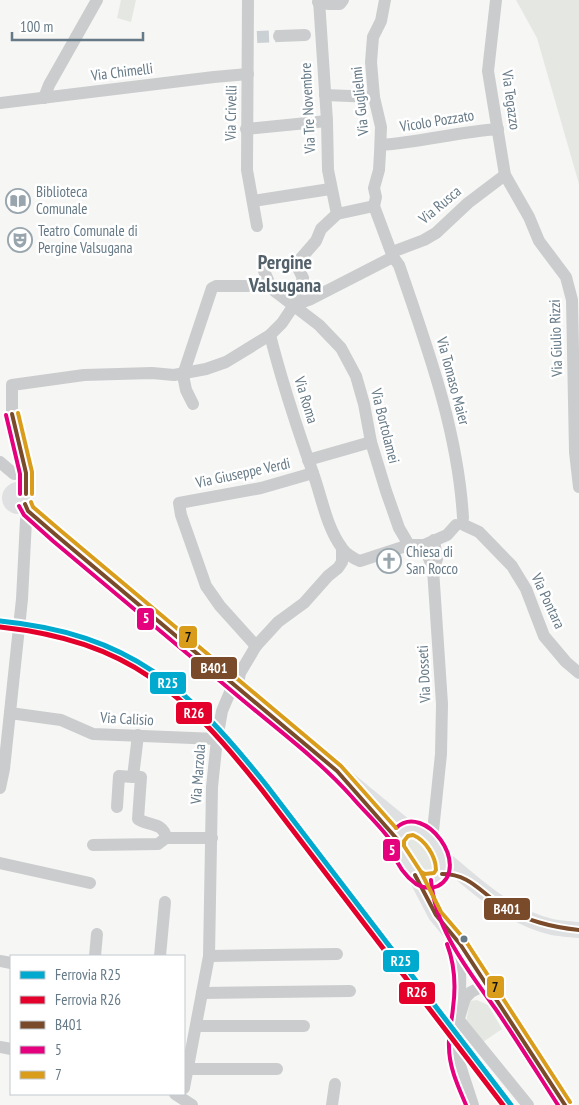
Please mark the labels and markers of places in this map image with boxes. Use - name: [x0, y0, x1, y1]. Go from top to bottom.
- place label: Biblioteca Comunale: [36, 182, 87, 218]
- library icon: Biblioteca Comunale: [5, 188, 31, 214]
- place label: Teatro Comunale di Pergine Valsugana: [38, 221, 138, 257]
- theatre icon: Teatro Comunale di Pergine Valsugana: [7, 227, 33, 253]
- place label: Chiesa di San Rocco: [406, 542, 458, 578]
- church icon: Chiesa di San Rocco: [376, 548, 402, 574]
- unlabelled marker: [459, 934, 469, 944]

